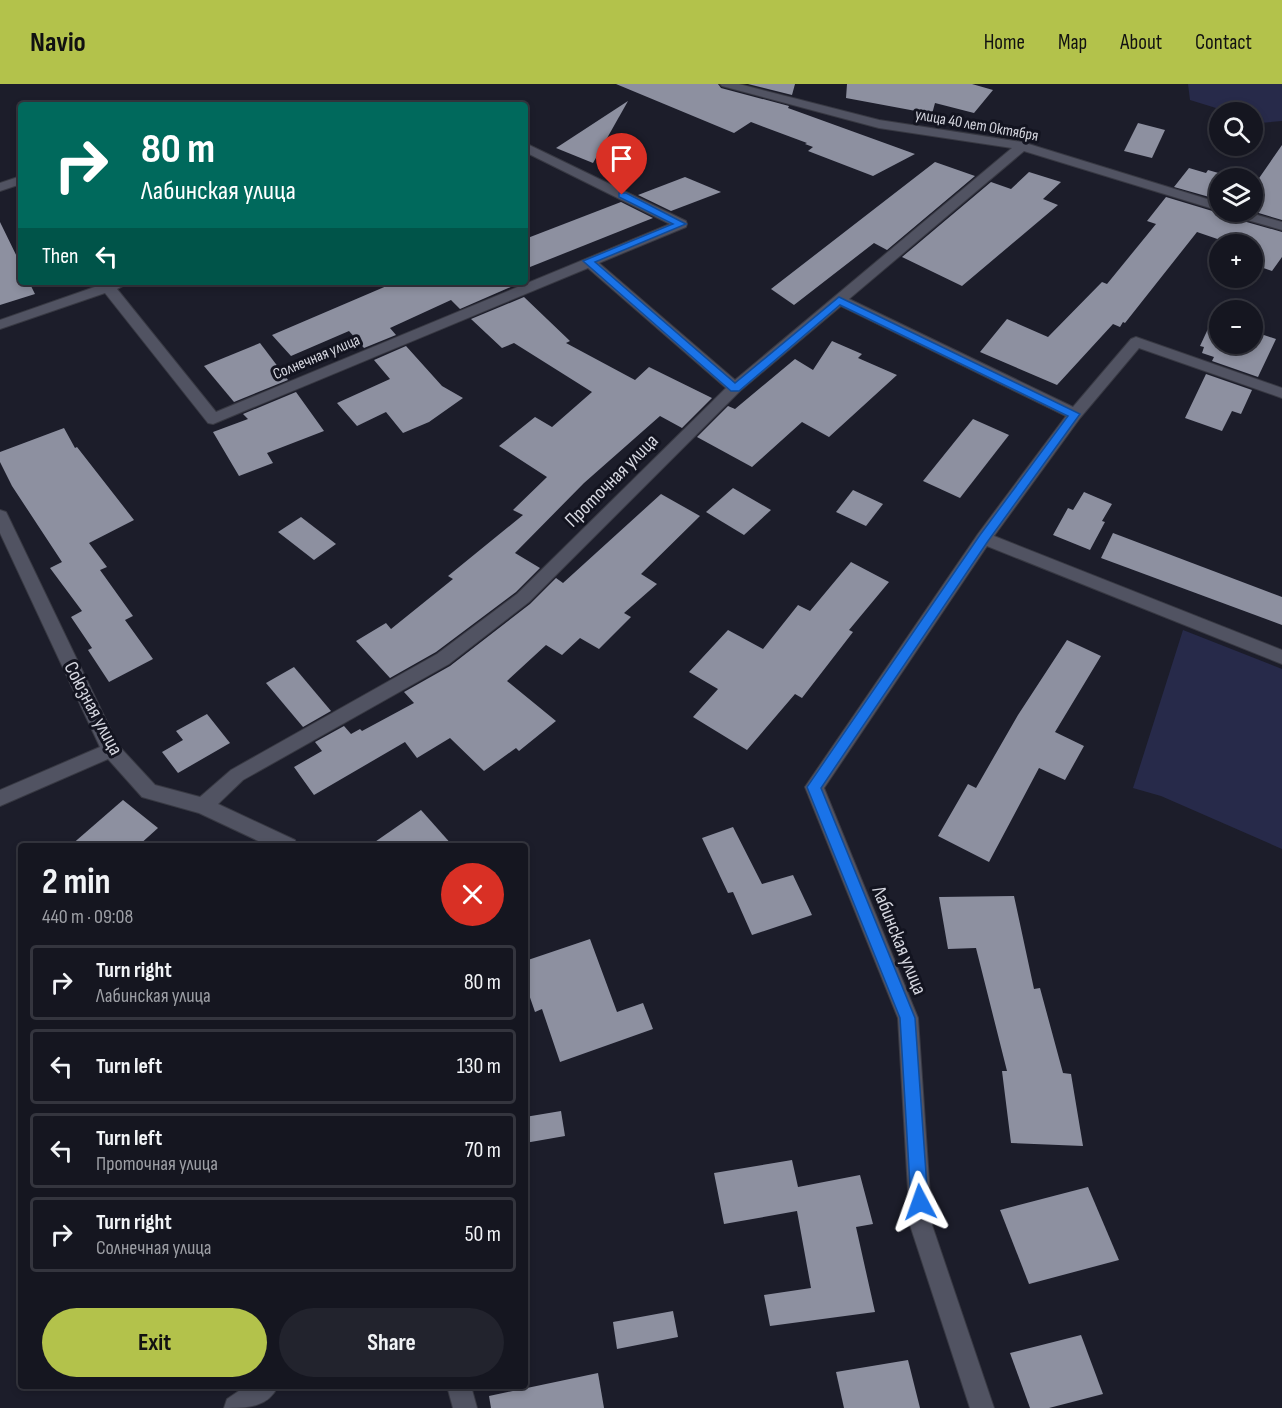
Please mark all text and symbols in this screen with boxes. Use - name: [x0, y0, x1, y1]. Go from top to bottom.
- text: Navio: [30, 26, 86, 59]
- text: Home: [984, 30, 1025, 55]
- text: Map: [1058, 30, 1087, 55]
- text: About: [1120, 30, 1162, 55]
- text: Contact: [1195, 30, 1252, 55]
- map controls: [1209, 102, 1263, 354]
- button: search: [1209, 102, 1263, 156]
- street label: улица 40 лет Октября: [914, 105, 1040, 146]
- text: 80 m: [141, 124, 215, 175]
- icon: right: [42, 126, 120, 204]
- pin: [596, 133, 647, 195]
- icon: arrive: [605, 142, 638, 175]
- button: layers: [1209, 168, 1263, 222]
- text: Лабинская улица: [141, 175, 296, 207]
- button: +: [1209, 234, 1263, 288]
- icon: left: [90, 240, 123, 273]
- text: Then: [42, 243, 78, 270]
- button: −: [1209, 300, 1263, 354]
- street label: Солнечная улица: [270, 331, 363, 384]
- street label: Проточная улица: [560, 429, 663, 532]
- street label: Союзная улица: [58, 658, 128, 759]
- text: 2 min: [42, 861, 111, 904]
- button: close: [441, 863, 504, 926]
- street label: Лабинская улица: [866, 882, 932, 998]
- text: 440 m · 09:08: [42, 905, 133, 929]
- text: Turn right: [96, 957, 172, 984]
- icon: right: [45, 966, 78, 999]
- text: 80 m: [464, 969, 501, 996]
- text: Лабинская улица: [96, 984, 211, 1008]
- icon: left: [45, 1050, 78, 1083]
- text: Turn left: [96, 1053, 162, 1080]
- text: 130 m: [457, 1053, 501, 1080]
- text: Turn left: [96, 1125, 162, 1152]
- icon: left: [45, 1134, 78, 1167]
- text: 70 m: [465, 1137, 501, 1164]
- text: Проточная улица: [96, 1152, 218, 1176]
- position arrow: [888, 1170, 952, 1234]
- text: Turn right: [96, 1209, 172, 1236]
- icon: right: [45, 1218, 78, 1251]
- text: 50 m: [465, 1221, 501, 1248]
- text: Солнечная улица: [96, 1236, 211, 1260]
- button: Exit: [42, 1308, 267, 1377]
- button: Share: [279, 1308, 504, 1377]

